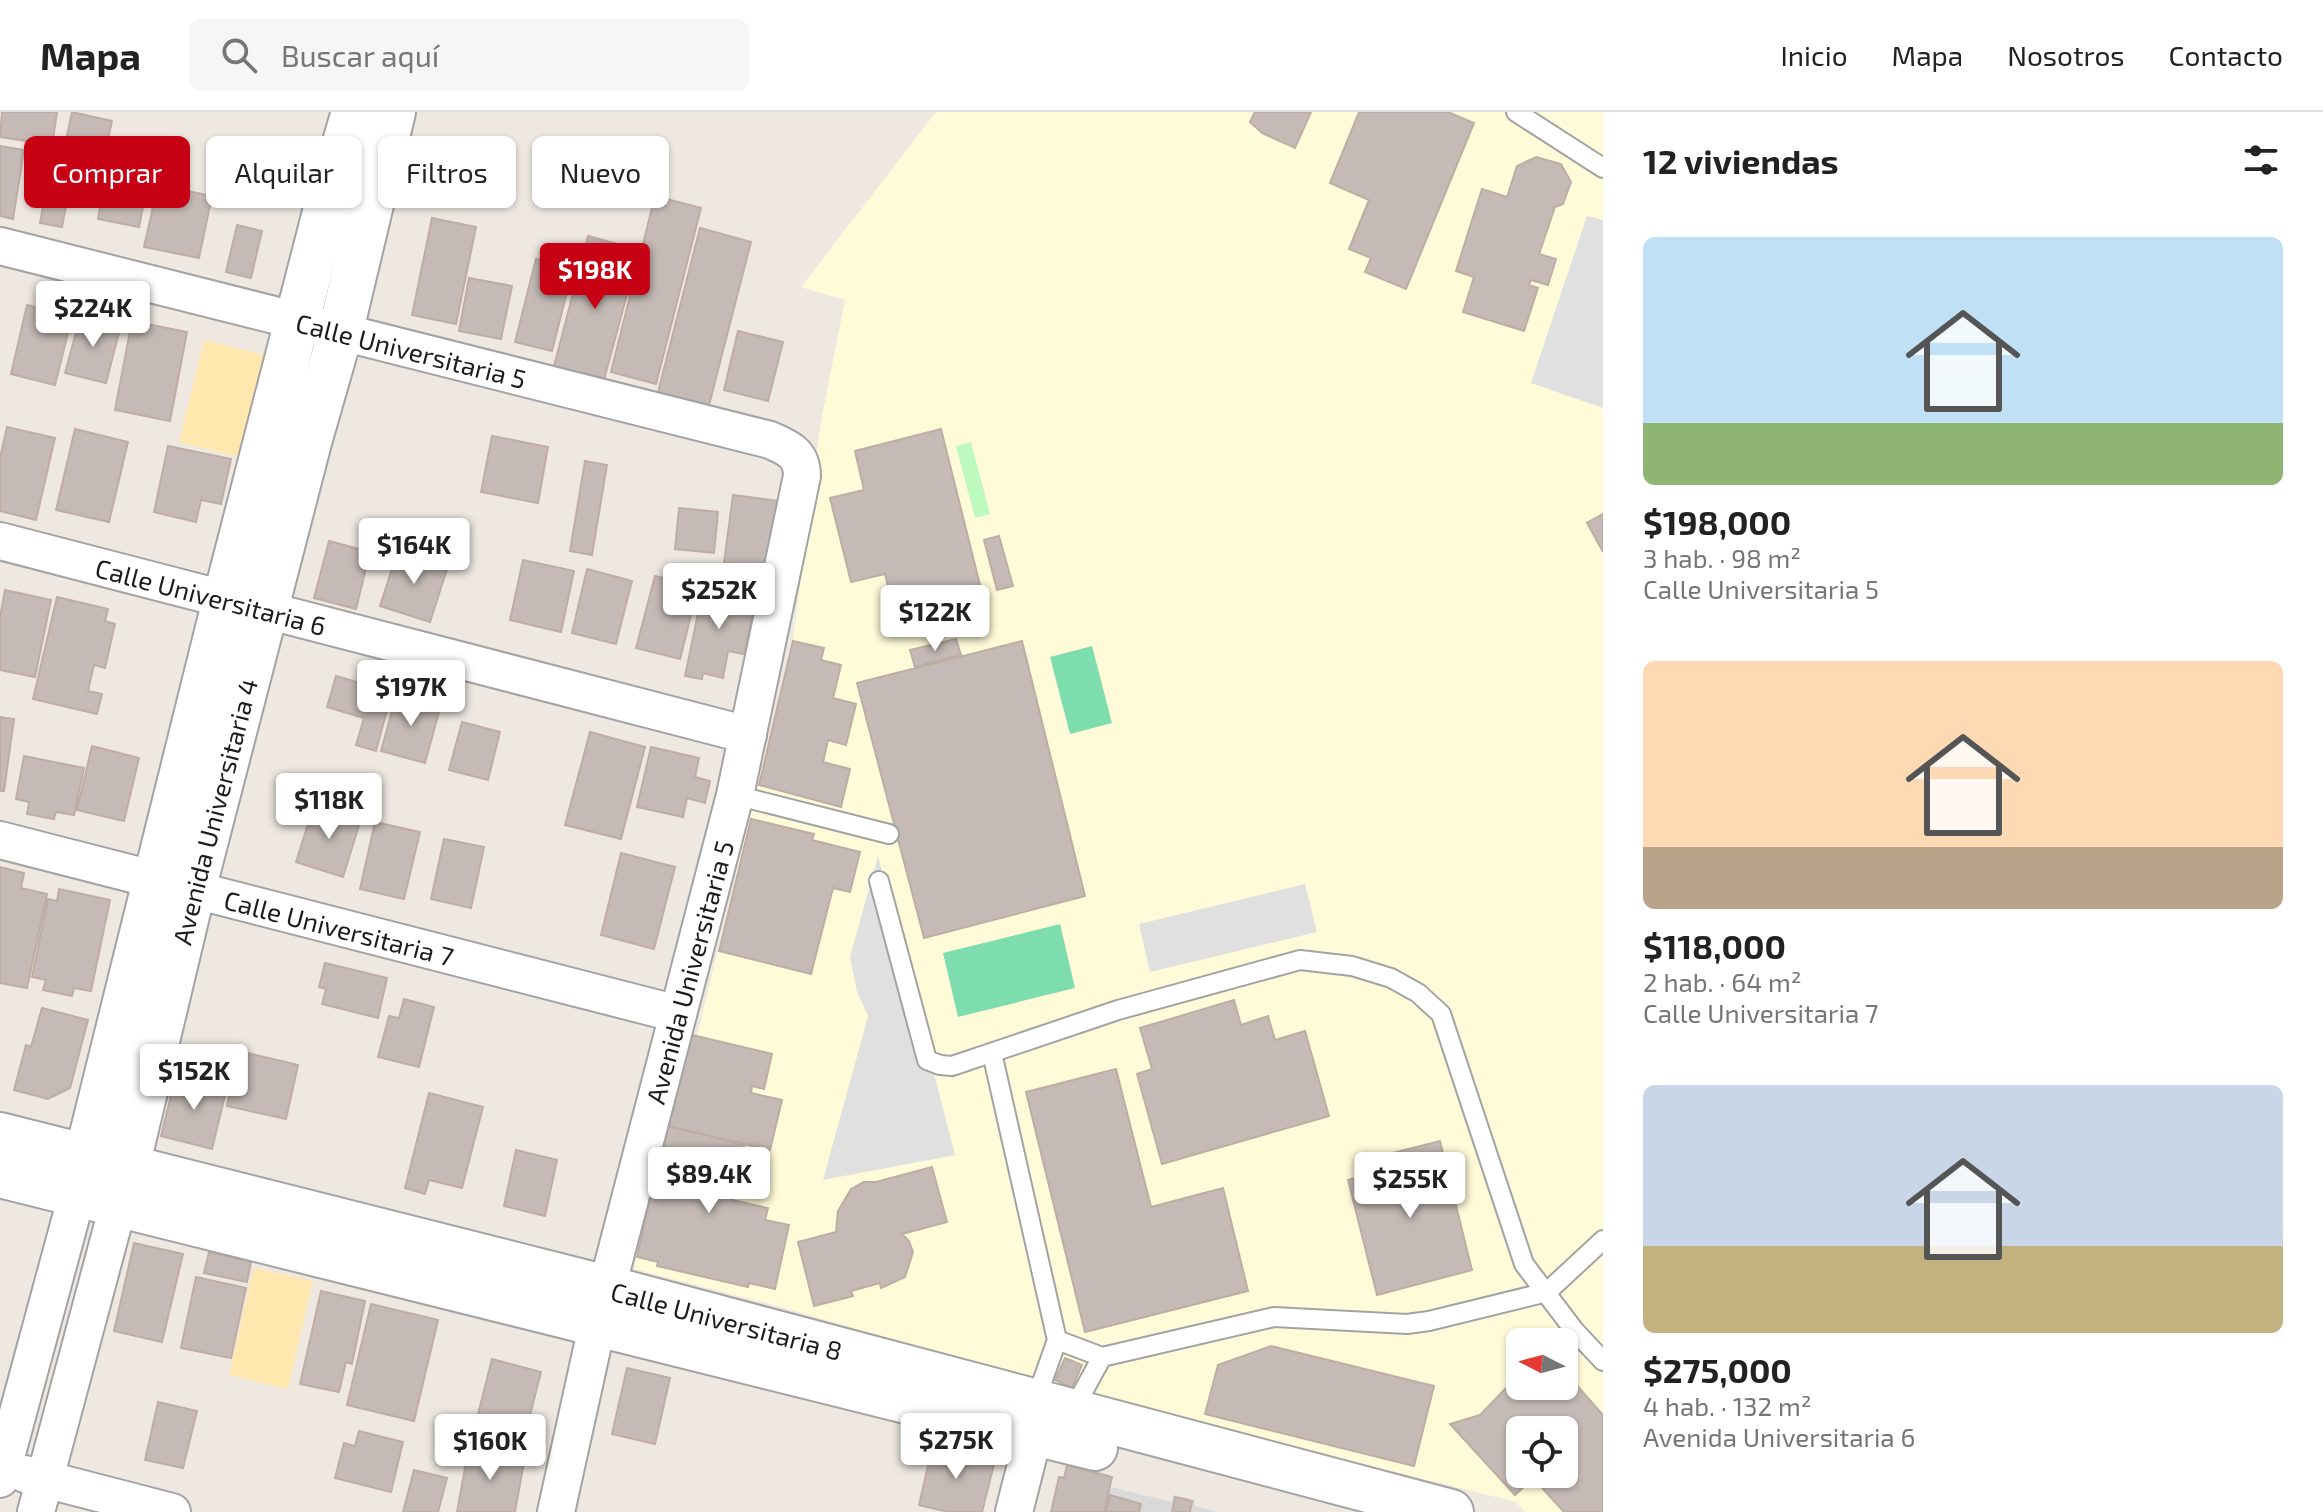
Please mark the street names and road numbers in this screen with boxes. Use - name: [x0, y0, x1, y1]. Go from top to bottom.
- street label: Calle Universitaria 5: [293, 306, 529, 393]
- street label: Calle Universitaria 6: [92, 551, 330, 640]
- street label: Avenida Universitaria 4: [165, 675, 263, 947]
- street label: Avenida Universitaria 5: [639, 837, 739, 1107]
- street label: Calle Universitaria 7: [221, 883, 457, 971]
- street label: Calle Universitaria 8: [608, 1274, 846, 1365]

